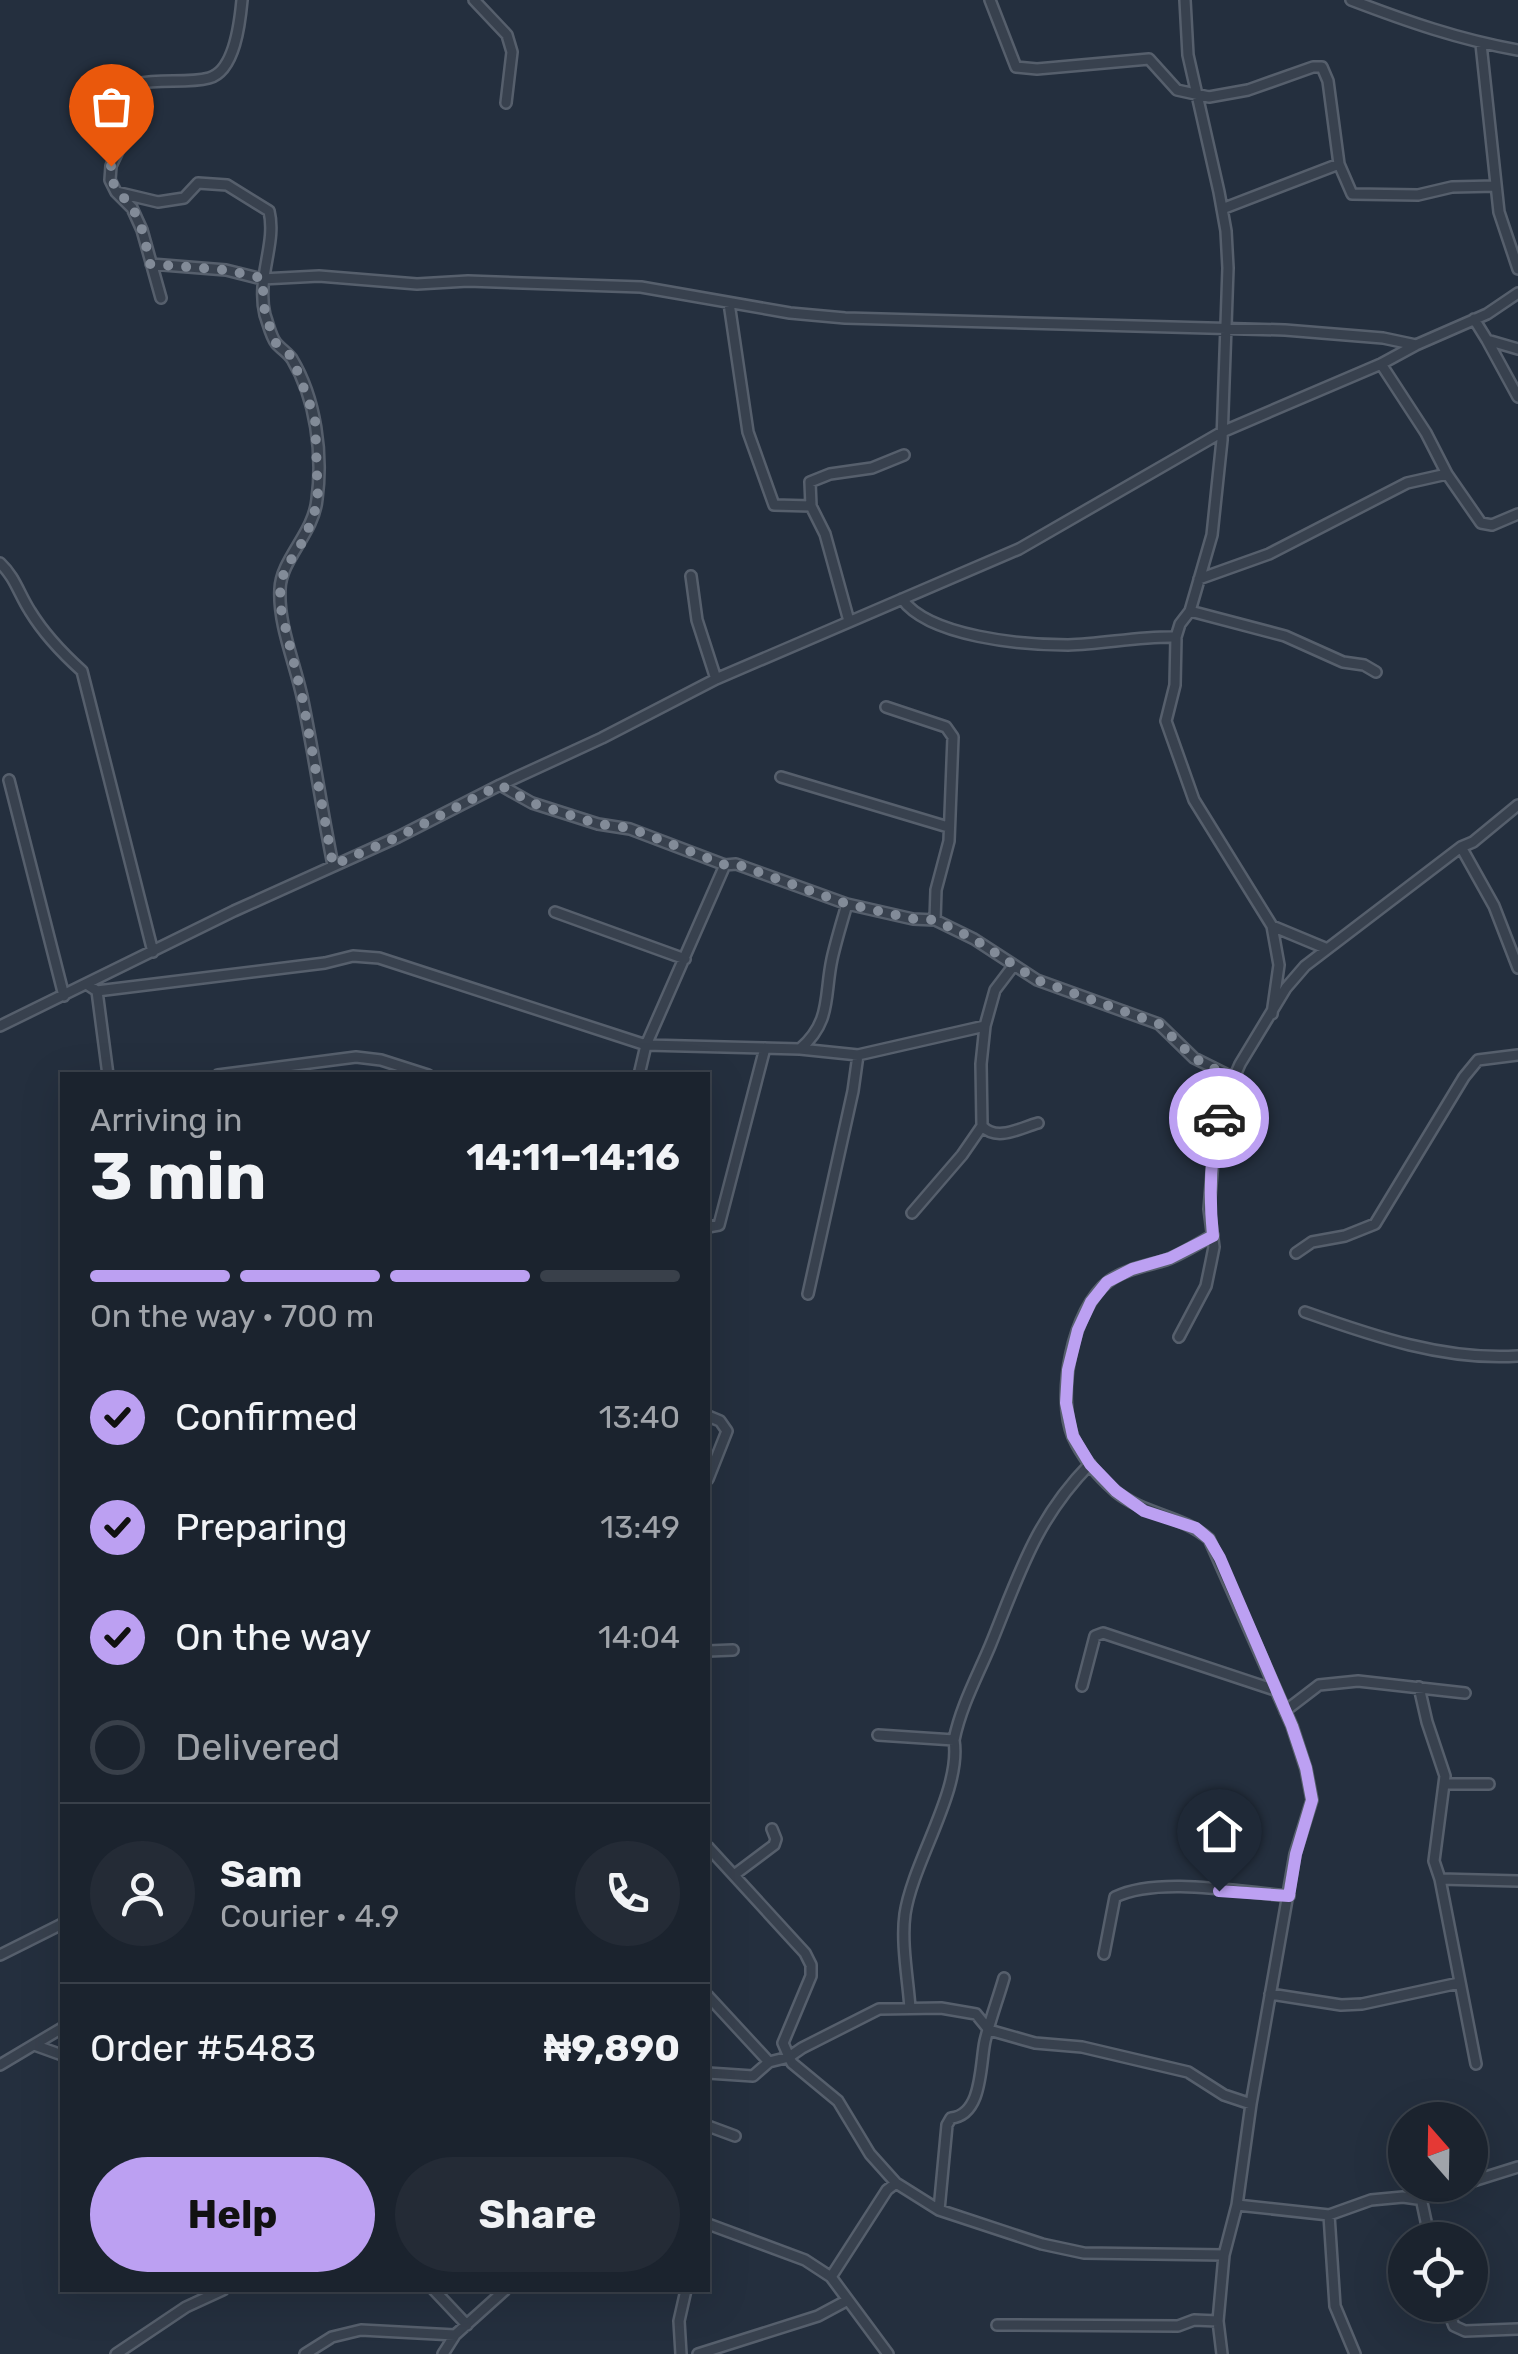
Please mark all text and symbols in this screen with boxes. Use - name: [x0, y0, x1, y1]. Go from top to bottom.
- pin: [69, 64, 154, 167]
- icon: bag: [84, 79, 139, 134]
- courier: [1169, 1068, 1269, 1168]
- icon: car: [1192, 1091, 1247, 1146]
- text: Arriving in: [90, 1101, 242, 1139]
- text: 14:11–14:16: [466, 1134, 680, 1180]
- text: 3 min: [90, 1138, 267, 1215]
- text: On the way · 700 m: [90, 1297, 374, 1335]
- icon: check: [90, 1390, 145, 1445]
- text: Confirmed: [175, 1394, 358, 1440]
- text: 13:40: [599, 1398, 680, 1436]
- icon: check: [90, 1500, 145, 1555]
- text: Preparing: [175, 1504, 348, 1550]
- text: 13:49: [600, 1508, 680, 1546]
- icon: check: [90, 1610, 145, 1665]
- text: On the way: [175, 1614, 371, 1660]
- text: 14:04: [598, 1618, 680, 1656]
- text: Delivered: [175, 1724, 340, 1770]
- pin: [1177, 1789, 1262, 1892]
- icon: home: [1192, 1804, 1247, 1859]
- button: person: [90, 1841, 195, 1946]
- button: phone: [575, 1841, 680, 1946]
- text: Sam: [220, 1851, 302, 1897]
- text: Courier · 4.9: [220, 1897, 399, 1935]
- text: Order #5483: [90, 2025, 316, 2071]
- text: ₦9,890: [544, 2025, 680, 2071]
- north arrow: [1388, 2102, 1488, 2202]
- map controls: [1388, 2102, 1488, 2322]
- button: Help: [90, 2157, 375, 2272]
- button: Share: [395, 2157, 680, 2272]
- button: locate: [1388, 2222, 1488, 2322]

